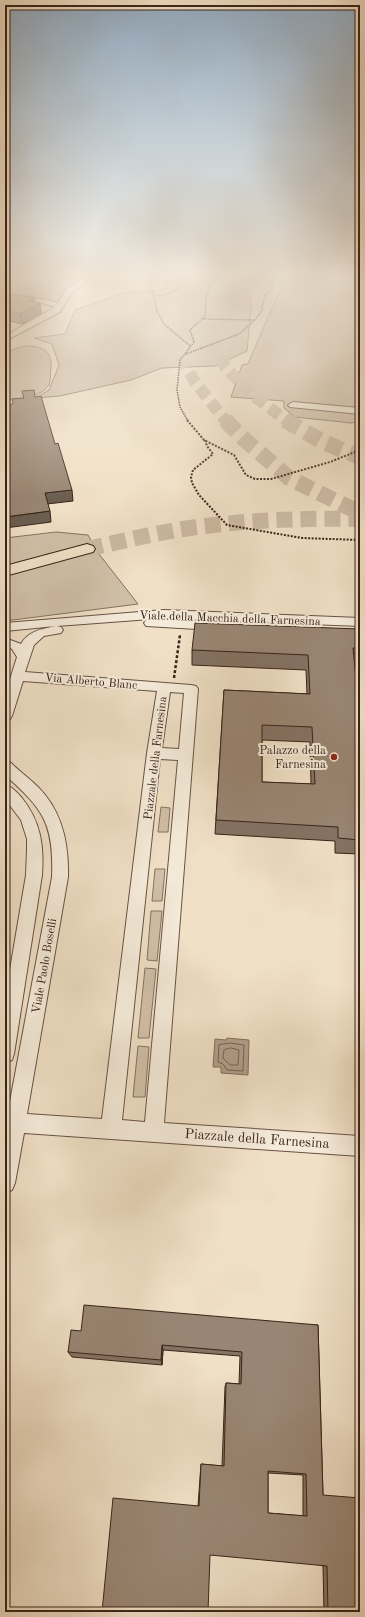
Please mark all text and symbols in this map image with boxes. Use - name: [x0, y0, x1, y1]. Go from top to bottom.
- street label: Viale della Macchia della Farnesina: [139, 610, 321, 628]
- street label: Via Alberto Blanc: [44, 672, 138, 692]
- street label: Piazzale della Farnesina: [142, 696, 170, 821]
- place label: Palazzo della Farnesina: [259, 745, 326, 771]
- marker: Palazzo della Farnesina: [329, 752, 339, 762]
- street label: Viale Paolo Boselli: [31, 917, 59, 1015]
- street label: Piazzale della Farnesina: [184, 1127, 330, 1151]

